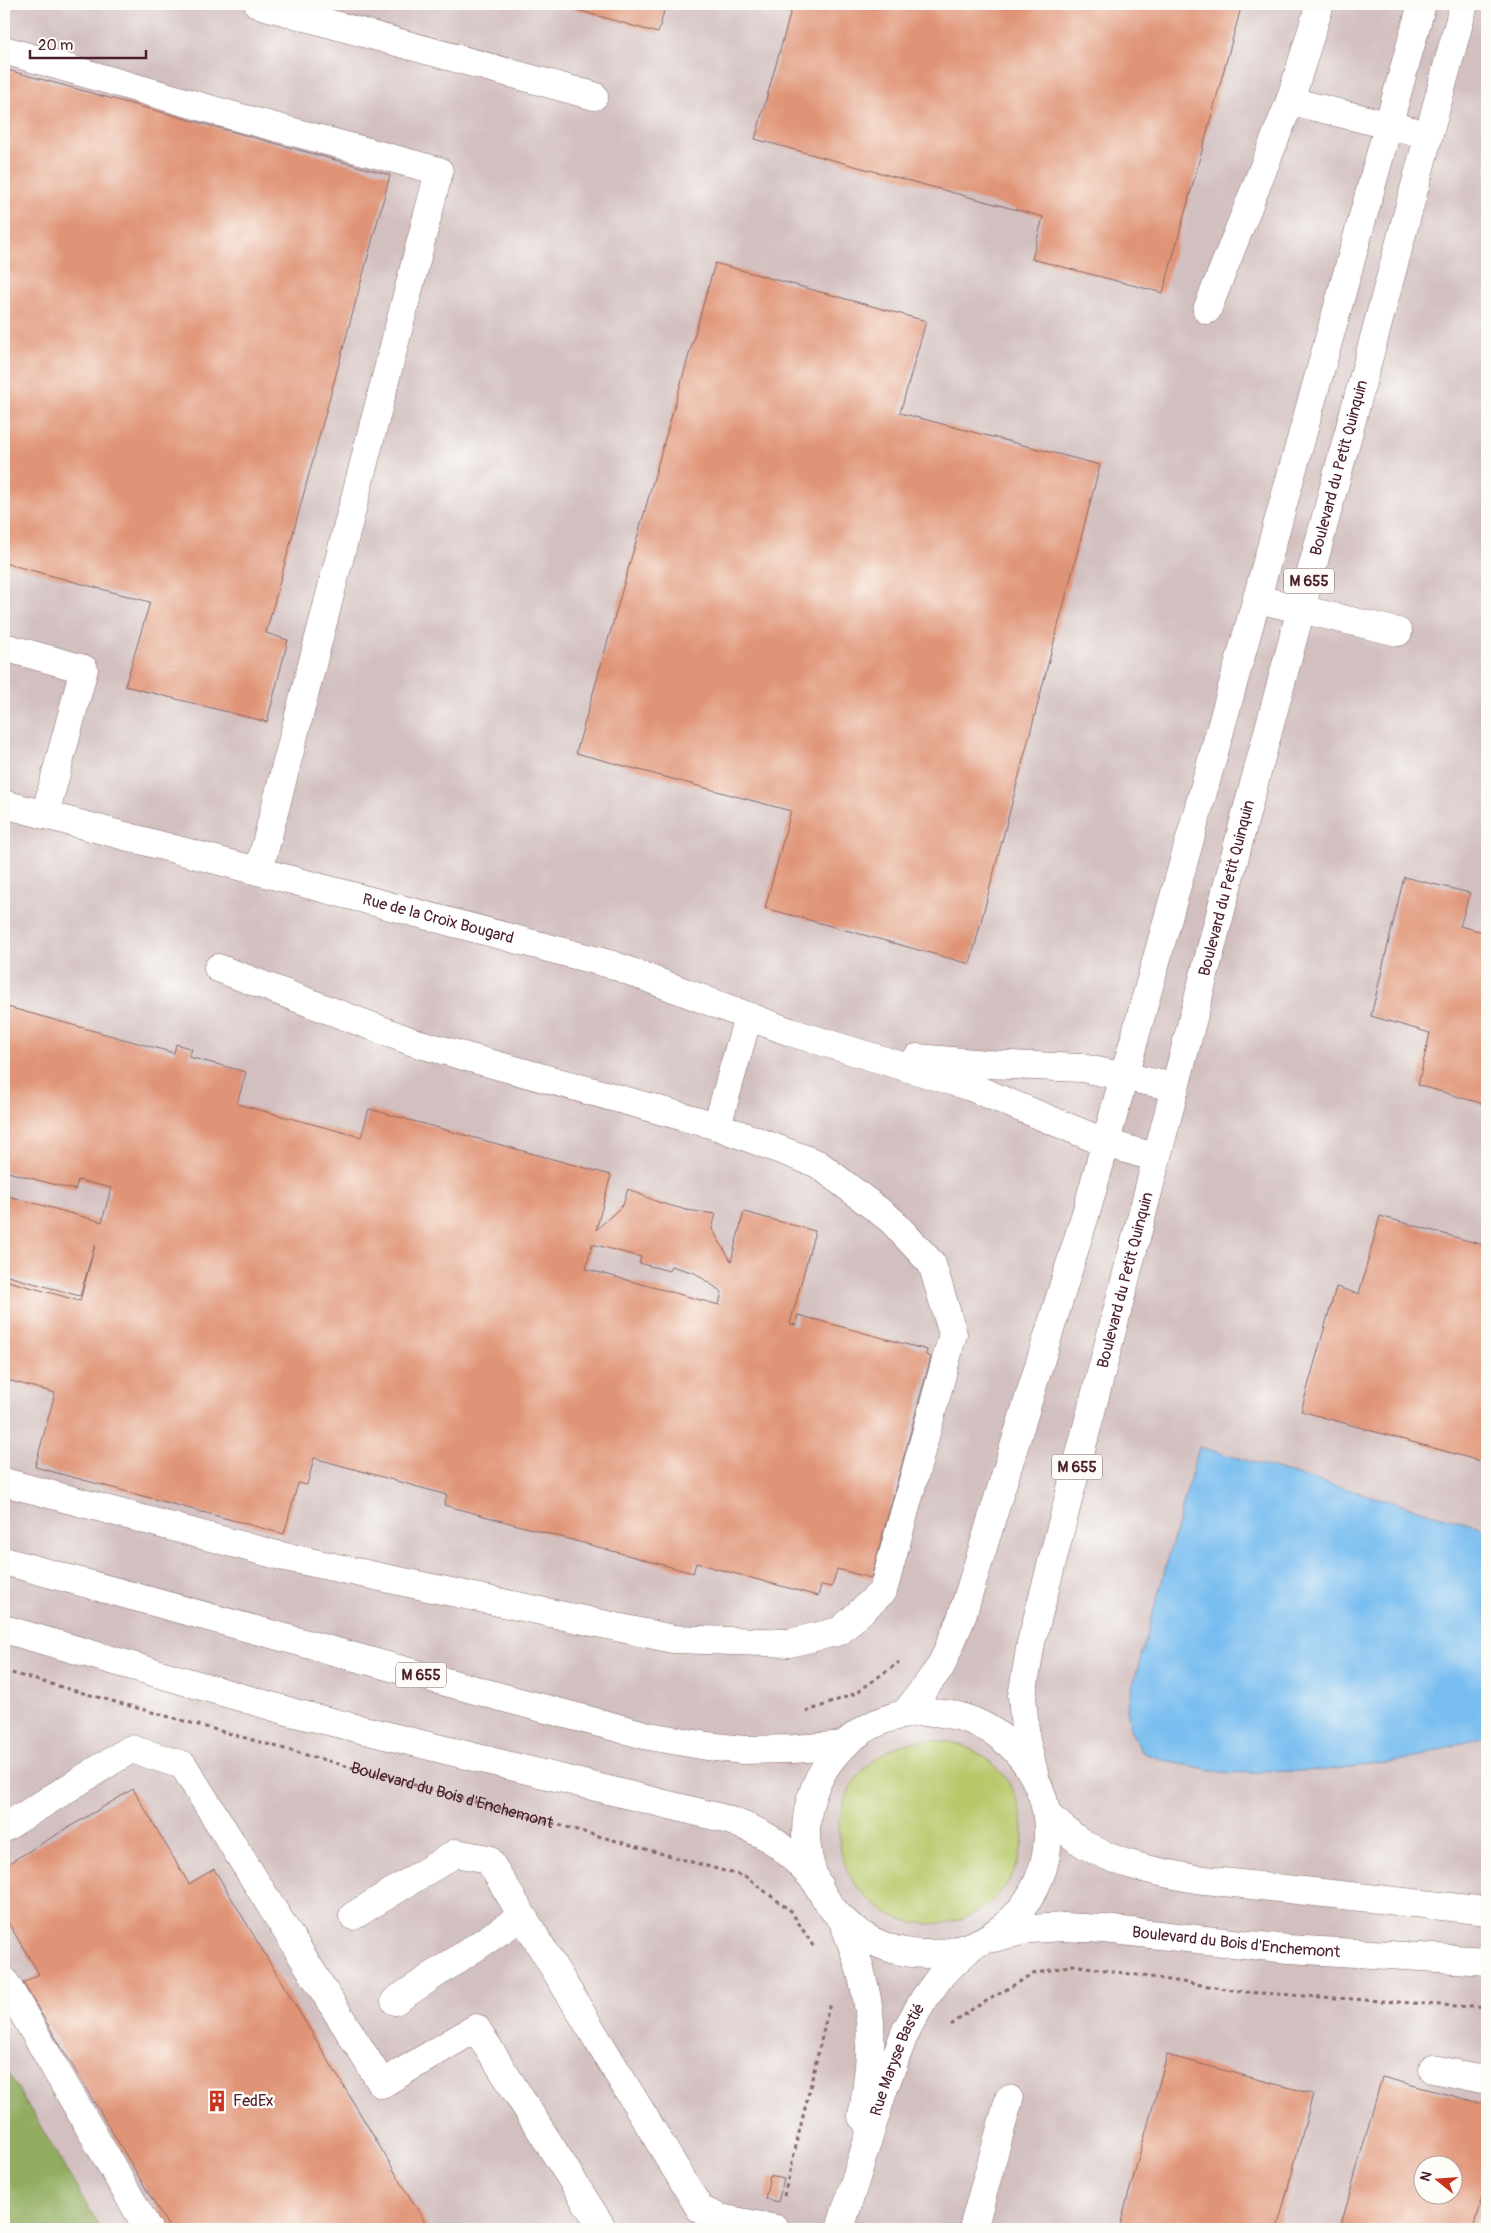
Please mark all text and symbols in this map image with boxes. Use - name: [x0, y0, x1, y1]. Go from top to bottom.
- scale bar: [30, 28, 146, 60]
- text: 20 m: [38, 36, 73, 55]
- street label: Boulevard du Petit Quinquin: [1306, 378, 1372, 558]
- road number: M 655: [1284, 568, 1334, 594]
- street label: Boulevard du Petit Quinquin: [1194, 798, 1259, 978]
- street label: Rue de la Croix Bougard: [360, 889, 516, 948]
- street label: Boulevard du Petit Quinquin: [1093, 1190, 1158, 1370]
- road number: M 655: [1052, 1454, 1102, 1480]
- road number: M 655: [396, 1662, 446, 1688]
- street label: Boulevard du Bois d'Enchemont: [349, 1758, 556, 1833]
- street label: Boulevard du Bois d'Enchemont: [1131, 1922, 1341, 1962]
- street label: Rue Maryse Bastié: [866, 2000, 929, 2119]
- building icon: FedEx: [204, 2088, 230, 2114]
- place label: FedEx: [233, 2091, 273, 2111]
- north arrow: [1414, 2156, 1464, 2206]
- text: N: [1417, 2169, 1436, 2183]

